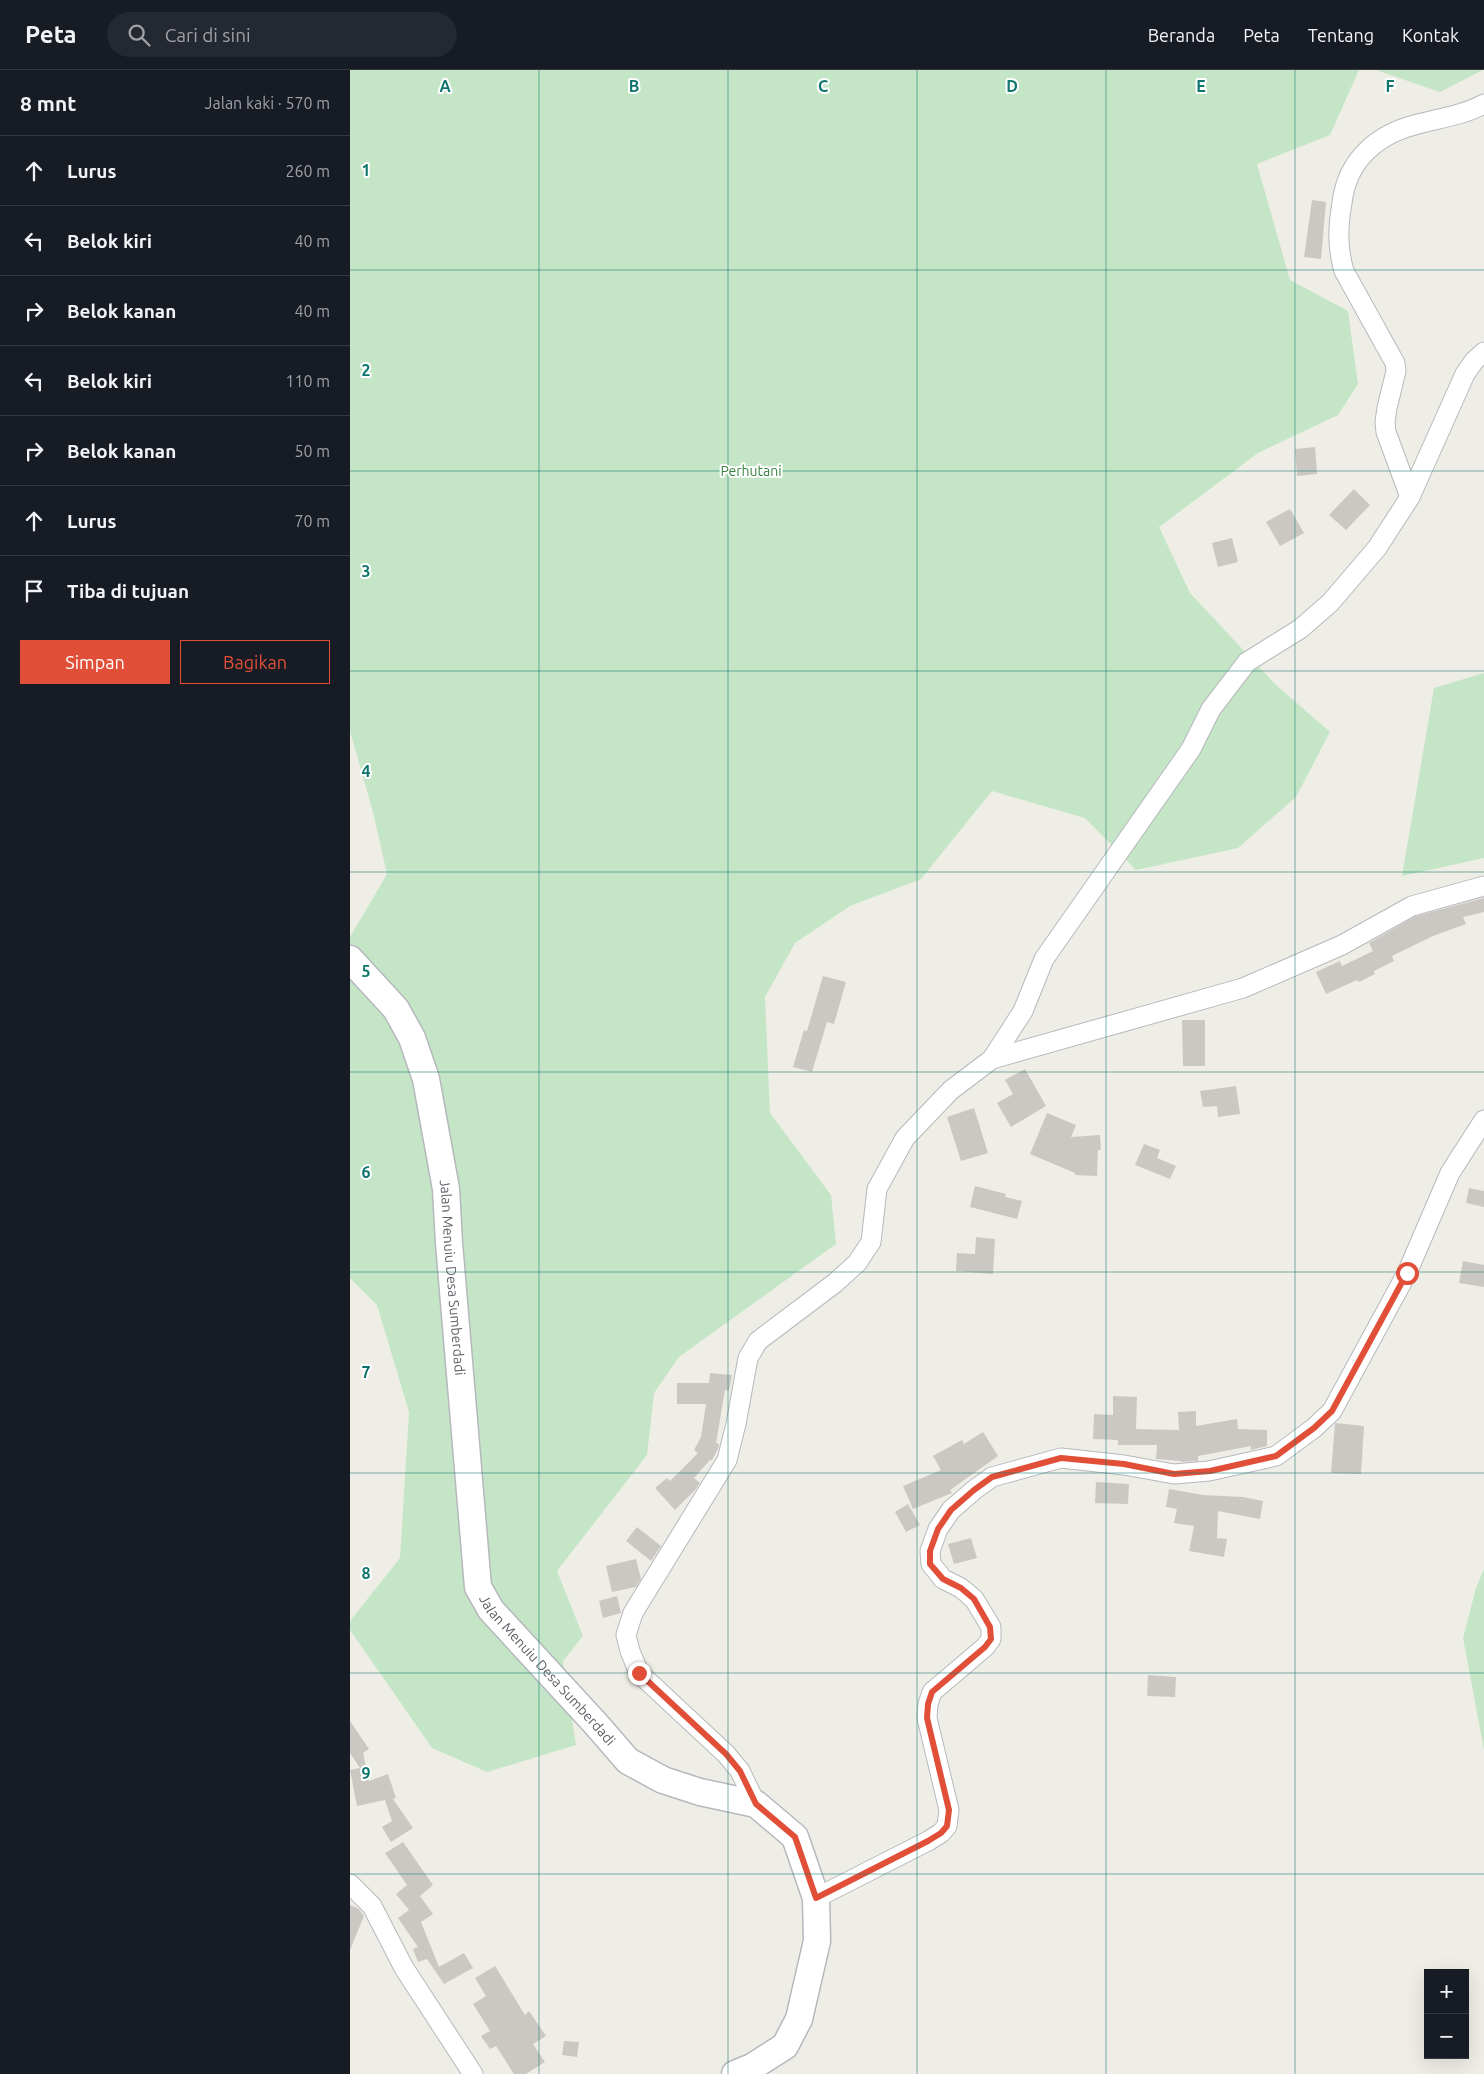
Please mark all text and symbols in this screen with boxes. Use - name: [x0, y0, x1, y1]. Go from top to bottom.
- search box: [107, 12, 457, 57]
- text: Peta: [25, 21, 77, 48]
- icon: search: [125, 21, 153, 49]
- text: Cari di sini: [165, 24, 251, 46]
- text: Beranda: [1148, 25, 1215, 45]
- text: Peta: [1243, 25, 1280, 45]
- text: Tentang: [1308, 25, 1374, 45]
- text: Kontak: [1402, 25, 1459, 45]
- text: A: [439, 77, 451, 95]
- text: B: [629, 77, 639, 95]
- text: C: [818, 77, 828, 95]
- text: D: [1006, 77, 1018, 95]
- text: E: [1196, 77, 1206, 95]
- text: F: [1386, 77, 1395, 95]
- text: 8 mnt: [20, 91, 76, 115]
- text: Jalan kaki · 570 m: [205, 94, 330, 112]
- icon: ahead: [20, 157, 48, 185]
- text: Lurus: [67, 160, 116, 182]
- text: 1: [361, 161, 371, 179]
- text: 260 m: [285, 162, 330, 180]
- icon: left: [20, 227, 48, 255]
- text: Belok kiri: [67, 230, 152, 252]
- text: 40 m: [294, 232, 330, 250]
- icon: right: [20, 297, 48, 325]
- text: Belok kanan: [67, 300, 176, 322]
- text: 40 m: [294, 302, 330, 320]
- text: 2: [361, 361, 371, 379]
- icon: left: [20, 367, 48, 395]
- text: Belok kiri: [67, 370, 152, 392]
- text: 110 m: [285, 372, 330, 390]
- icon: right: [20, 437, 48, 465]
- text: Belok kanan: [67, 440, 176, 462]
- text: 50 m: [294, 442, 330, 460]
- park label: Perhutani: [720, 463, 782, 479]
- icon: ahead: [20, 507, 48, 535]
- text: Lurus: [67, 510, 116, 532]
- text: 70 m: [294, 512, 330, 530]
- text: 3: [361, 562, 371, 580]
- icon: arrive: [20, 577, 48, 605]
- text: Tiba di tujuan: [67, 580, 189, 602]
- button: Simpan: [20, 640, 170, 684]
- button: Bagikan: [180, 640, 330, 684]
- text: 4: [361, 762, 371, 780]
- text: 5: [361, 962, 371, 980]
- text: 6: [361, 1163, 371, 1181]
- street label: Jalan Menuiu Desa Sumberdadi: [436, 1178, 468, 1376]
- route start: [1396, 1262, 1419, 1285]
- text: 7: [361, 1363, 371, 1381]
- text: 8: [361, 1564, 371, 1582]
- street label: Jalan Menuiu Desa Sumberdadi: [476, 1592, 619, 1748]
- route end: [628, 1662, 651, 1685]
- text: 9: [361, 1764, 371, 1782]
- map controls: [1424, 1969, 1469, 2059]
- button: +: [1424, 1969, 1469, 2014]
- button: −: [1424, 2014, 1469, 2059]

